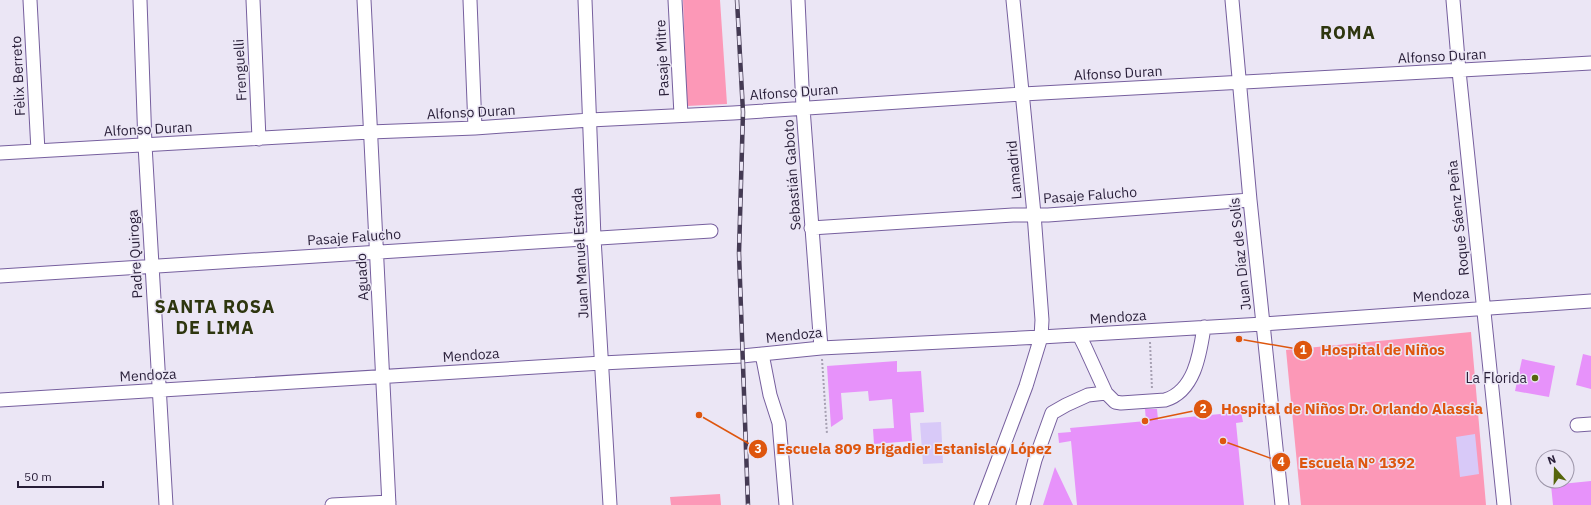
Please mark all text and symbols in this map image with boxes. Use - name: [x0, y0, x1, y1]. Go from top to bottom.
- street label: Pasaje Mitre: [651, 19, 673, 97]
- district label: ROMA: [1320, 21, 1376, 44]
- street label: Fèlix Berreto: [7, 35, 29, 117]
- street label: Frenguelli: [229, 38, 251, 102]
- street label: Alfonso Duran: [1397, 45, 1487, 67]
- street label: Alfonso Duran: [1073, 62, 1163, 84]
- street label: Alfonso Duran: [749, 80, 839, 104]
- street label: Alfonso Duran: [426, 101, 516, 123]
- street label: Alfonso Duran: [103, 118, 193, 140]
- street label: Sebastián Gaboto: [779, 119, 805, 231]
- street label: Lamadrid: [1002, 140, 1026, 200]
- street label: Roque Sáenz Peña: [1443, 159, 1473, 277]
- street label: Pasaje Falucho: [1043, 183, 1138, 207]
- street label: Juan Manuel Estrada: [568, 186, 592, 319]
- street label: Juan Díaz de Solís: [1225, 197, 1255, 311]
- street label: Padre Quiroga: [124, 209, 146, 299]
- street label: Pasaje Falucho: [307, 225, 402, 249]
- street label: Aguado: [352, 253, 372, 301]
- street label: Mendoza: [1412, 284, 1471, 306]
- district label: SANTA ROSA DE LIMA: [155, 295, 275, 339]
- street label: Mendoza: [1089, 306, 1148, 328]
- street label: Mendoza: [765, 323, 824, 347]
- callout: Hospital de Niños: [1293, 336, 1453, 363]
- text: Hospital de Niños: [1321, 340, 1445, 359]
- text: 1: [1299, 342, 1307, 357]
- street label: Mendoza: [442, 344, 501, 366]
- street label: Mendoza: [119, 364, 177, 385]
- place label: La Florida: [1466, 369, 1528, 387]
- marker: La Florida: [1530, 373, 1540, 383]
- callout: Hospital de Niños Dr. Orlando Alassia: [1193, 395, 1491, 422]
- text: Hospital de Niños Dr. Orlando Alassia: [1221, 399, 1483, 418]
- text: 2: [1199, 401, 1207, 416]
- callout: Escuela 809 Brigadier Estanislao López: [748, 436, 1060, 463]
- text: Escuela 809 Brigadier Estanislao López: [776, 439, 1052, 458]
- text: 3: [754, 441, 762, 456]
- callout: Escuela N° 1392: [1271, 449, 1423, 476]
- north arrow: [1535, 449, 1575, 489]
- text: N: [1545, 452, 1558, 468]
- text: Escuela N° 1392: [1299, 453, 1415, 472]
- text: 4: [1277, 454, 1285, 469]
- scale bar: [18, 463, 103, 489]
- text: 50 m: [24, 469, 52, 484]

